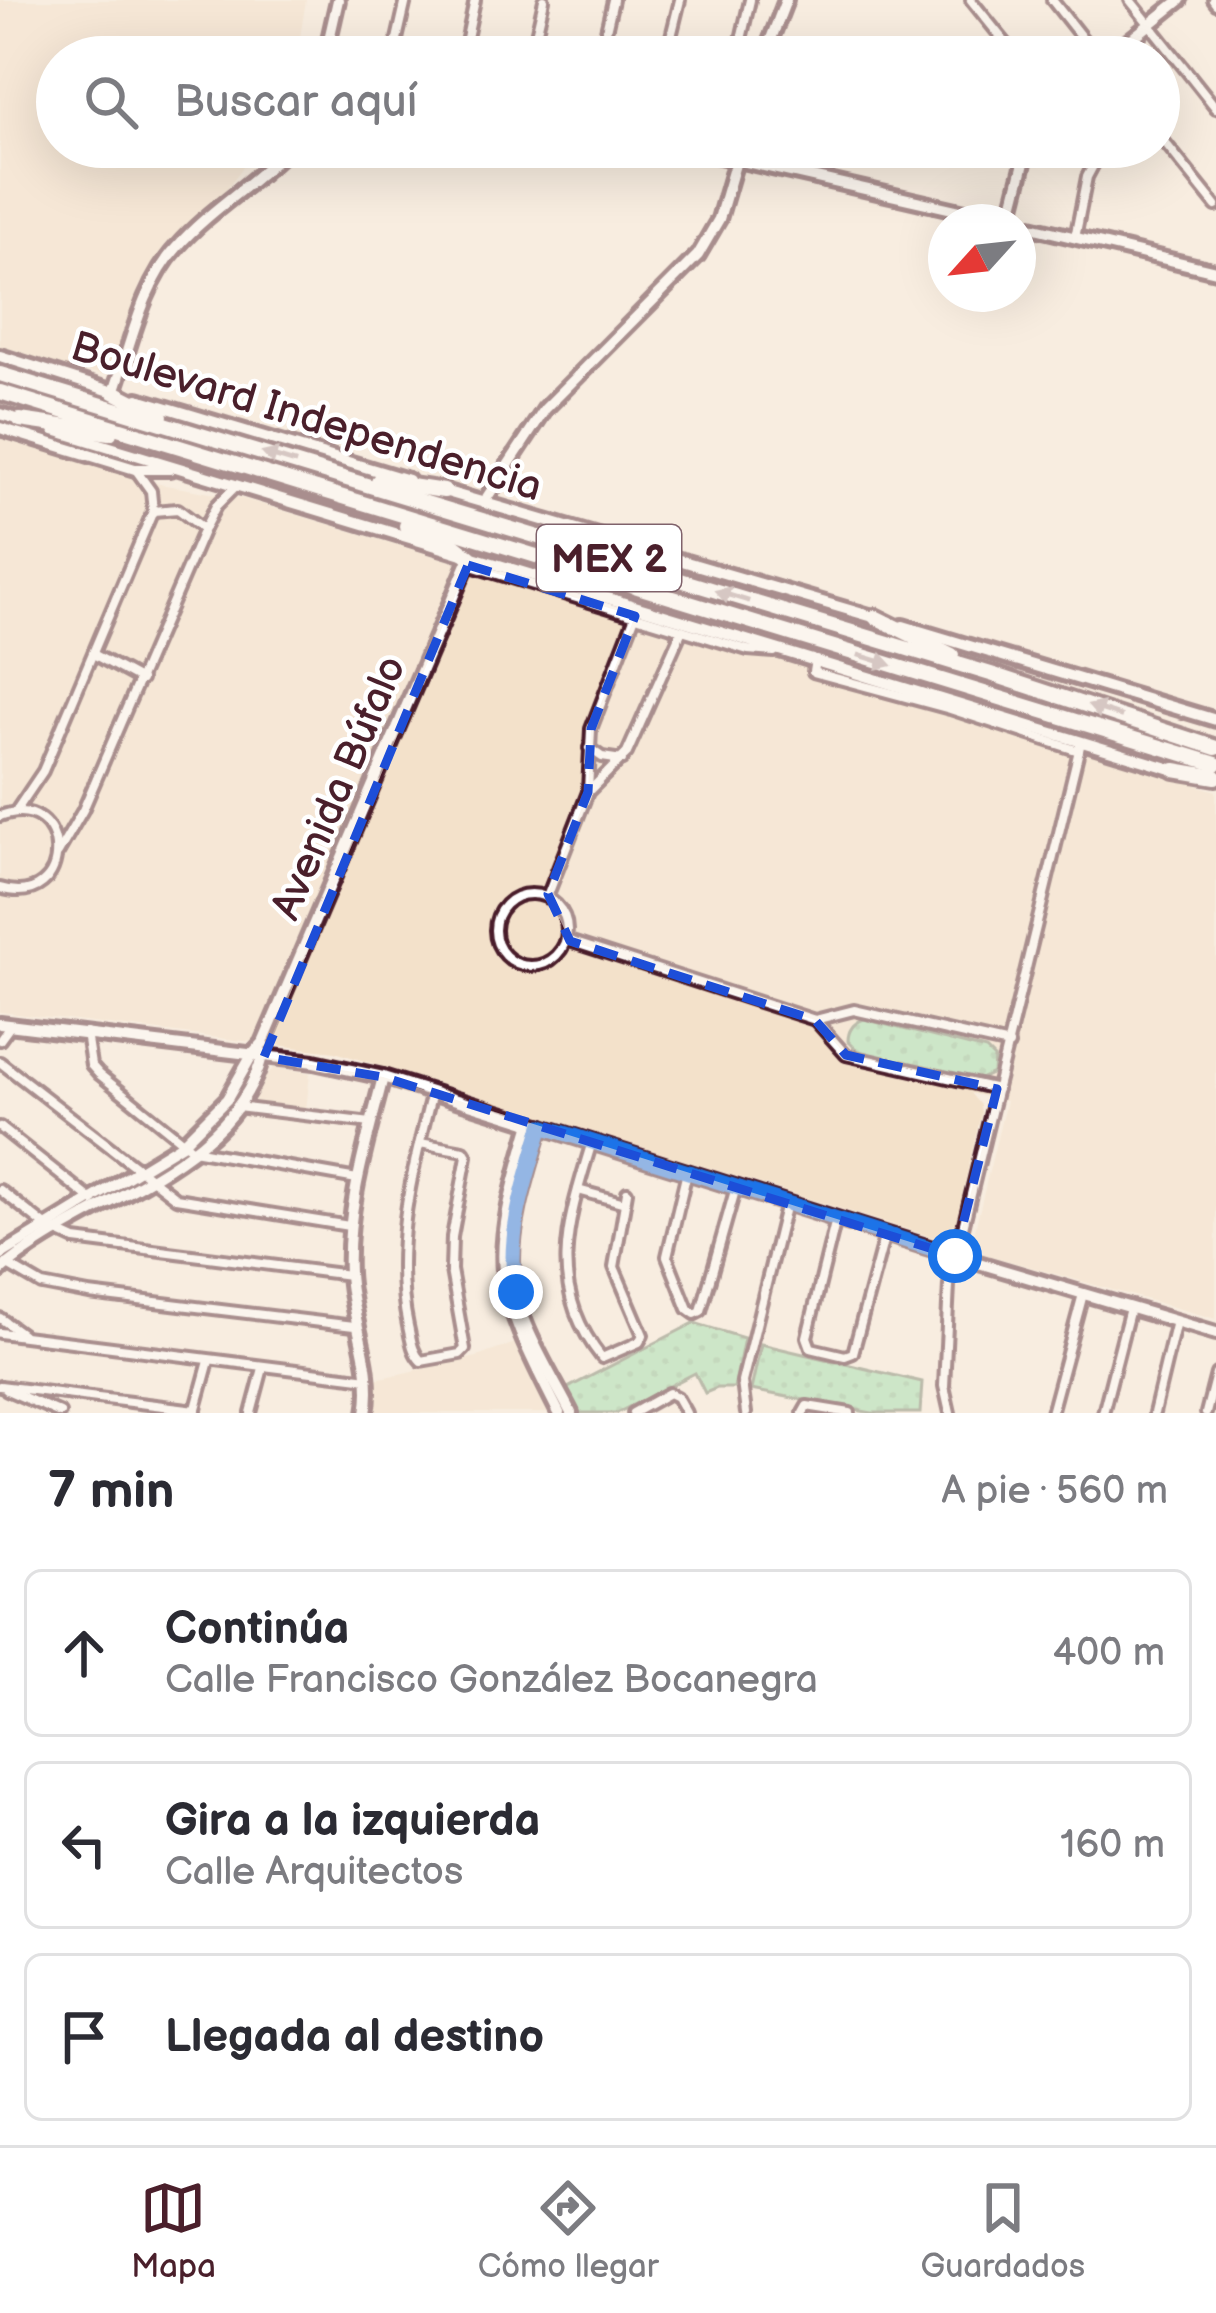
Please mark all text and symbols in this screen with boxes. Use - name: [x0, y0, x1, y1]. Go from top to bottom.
- search box: [36, 36, 1180, 168]
- icon: search: [78, 69, 144, 135]
- text: Buscar aquí: [174, 75, 417, 130]
- north arrow: [928, 204, 1036, 312]
- street label: Boulevard Independencia: [65, 321, 548, 513]
- one-way arrow: [260, 448, 297, 466]
- road number: MEX 2: [537, 525, 681, 591]
- one-way arrow: [713, 586, 750, 604]
- street label: Avenida Búfalo: [261, 648, 418, 928]
- one-way arrow: [857, 652, 894, 670]
- one-way arrow: [1086, 701, 1123, 720]
- route start: [928, 1229, 982, 1283]
- route end: [489, 1265, 543, 1319]
- text: 7 min: [48, 1461, 174, 1522]
- text: A pie · 560 m: [941, 1468, 1168, 1515]
- text: Continúa: [165, 1602, 349, 1657]
- icon: ahead: [51, 1620, 117, 1686]
- text: 400 m: [1053, 1630, 1165, 1677]
- text: Calle Francisco González Bocanegra: [165, 1657, 818, 1704]
- text: Gira a la izquierda: [165, 1794, 540, 1849]
- icon: left: [51, 1812, 117, 1878]
- text: 160 m: [1060, 1822, 1165, 1869]
- text: Calle Arquitectos: [165, 1849, 463, 1896]
- icon: arrive: [51, 2004, 117, 2070]
- text: Llegada al destino: [165, 2010, 544, 2065]
- tab: Mapa: [131, 2175, 216, 2287]
- tab: Cómo llegar: [478, 2175, 659, 2287]
- tab: Guardados: [920, 2175, 1085, 2287]

